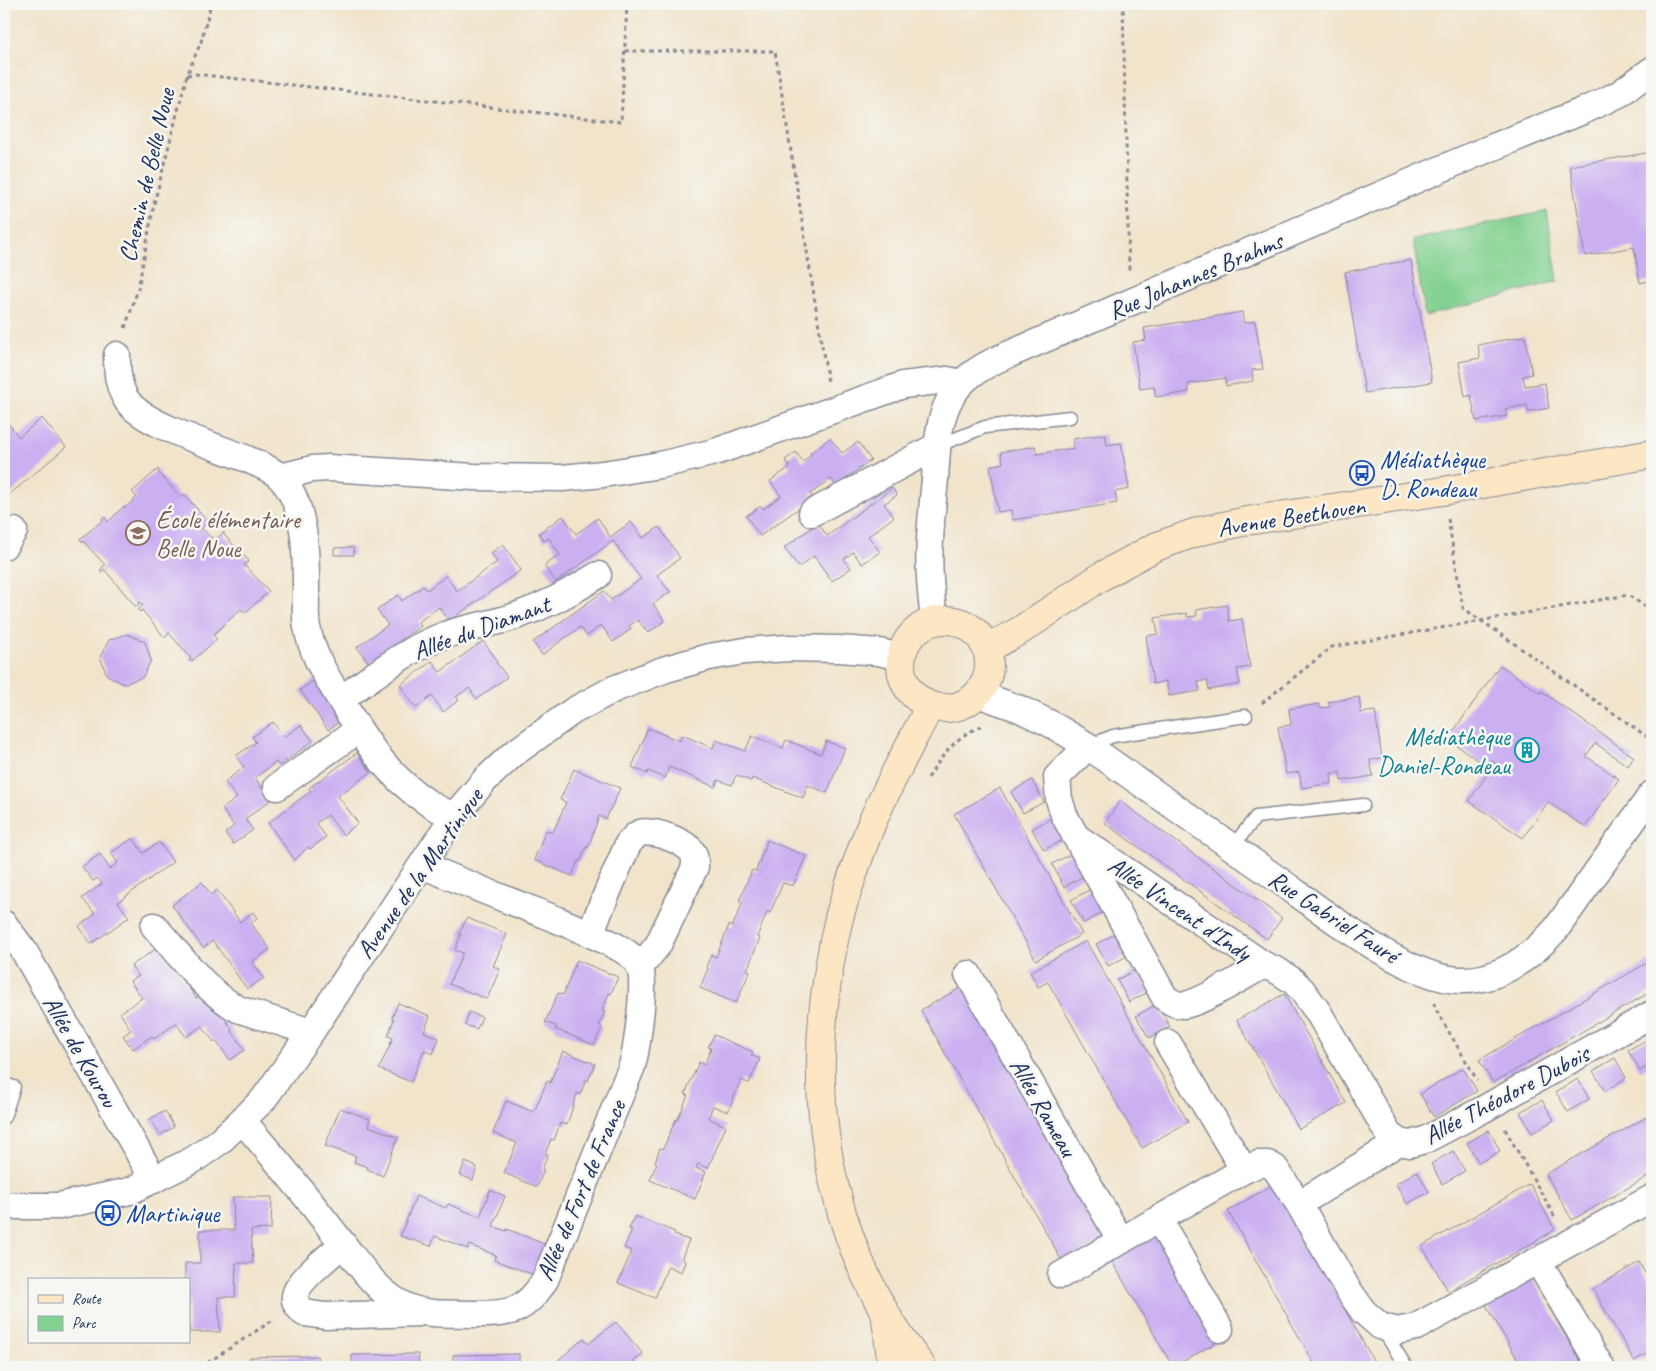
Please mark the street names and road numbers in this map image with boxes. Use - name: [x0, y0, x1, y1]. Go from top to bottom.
- street label: Chemin de Belle Noue: [111, 84, 183, 265]
- street label: Rue Johannes Brahms: [1103, 224, 1290, 327]
- street label: Avenue Beethoven: [1215, 489, 1368, 544]
- street label: Allée du Diamant: [409, 587, 557, 667]
- street label: Avenue de la Martinique: [349, 781, 492, 965]
- street label: Allée Vincent d'Indy: [1102, 849, 1259, 970]
- street label: Rue Gabriel Fauré: [1262, 863, 1408, 973]
- street label: Allée de Kourou: [35, 990, 126, 1115]
- street label: Allée Théodore Dubois: [1419, 1037, 1597, 1152]
- street label: Allée Rameau: [1002, 1052, 1085, 1164]
- street label: Allée de Fort de France: [529, 1094, 634, 1285]

